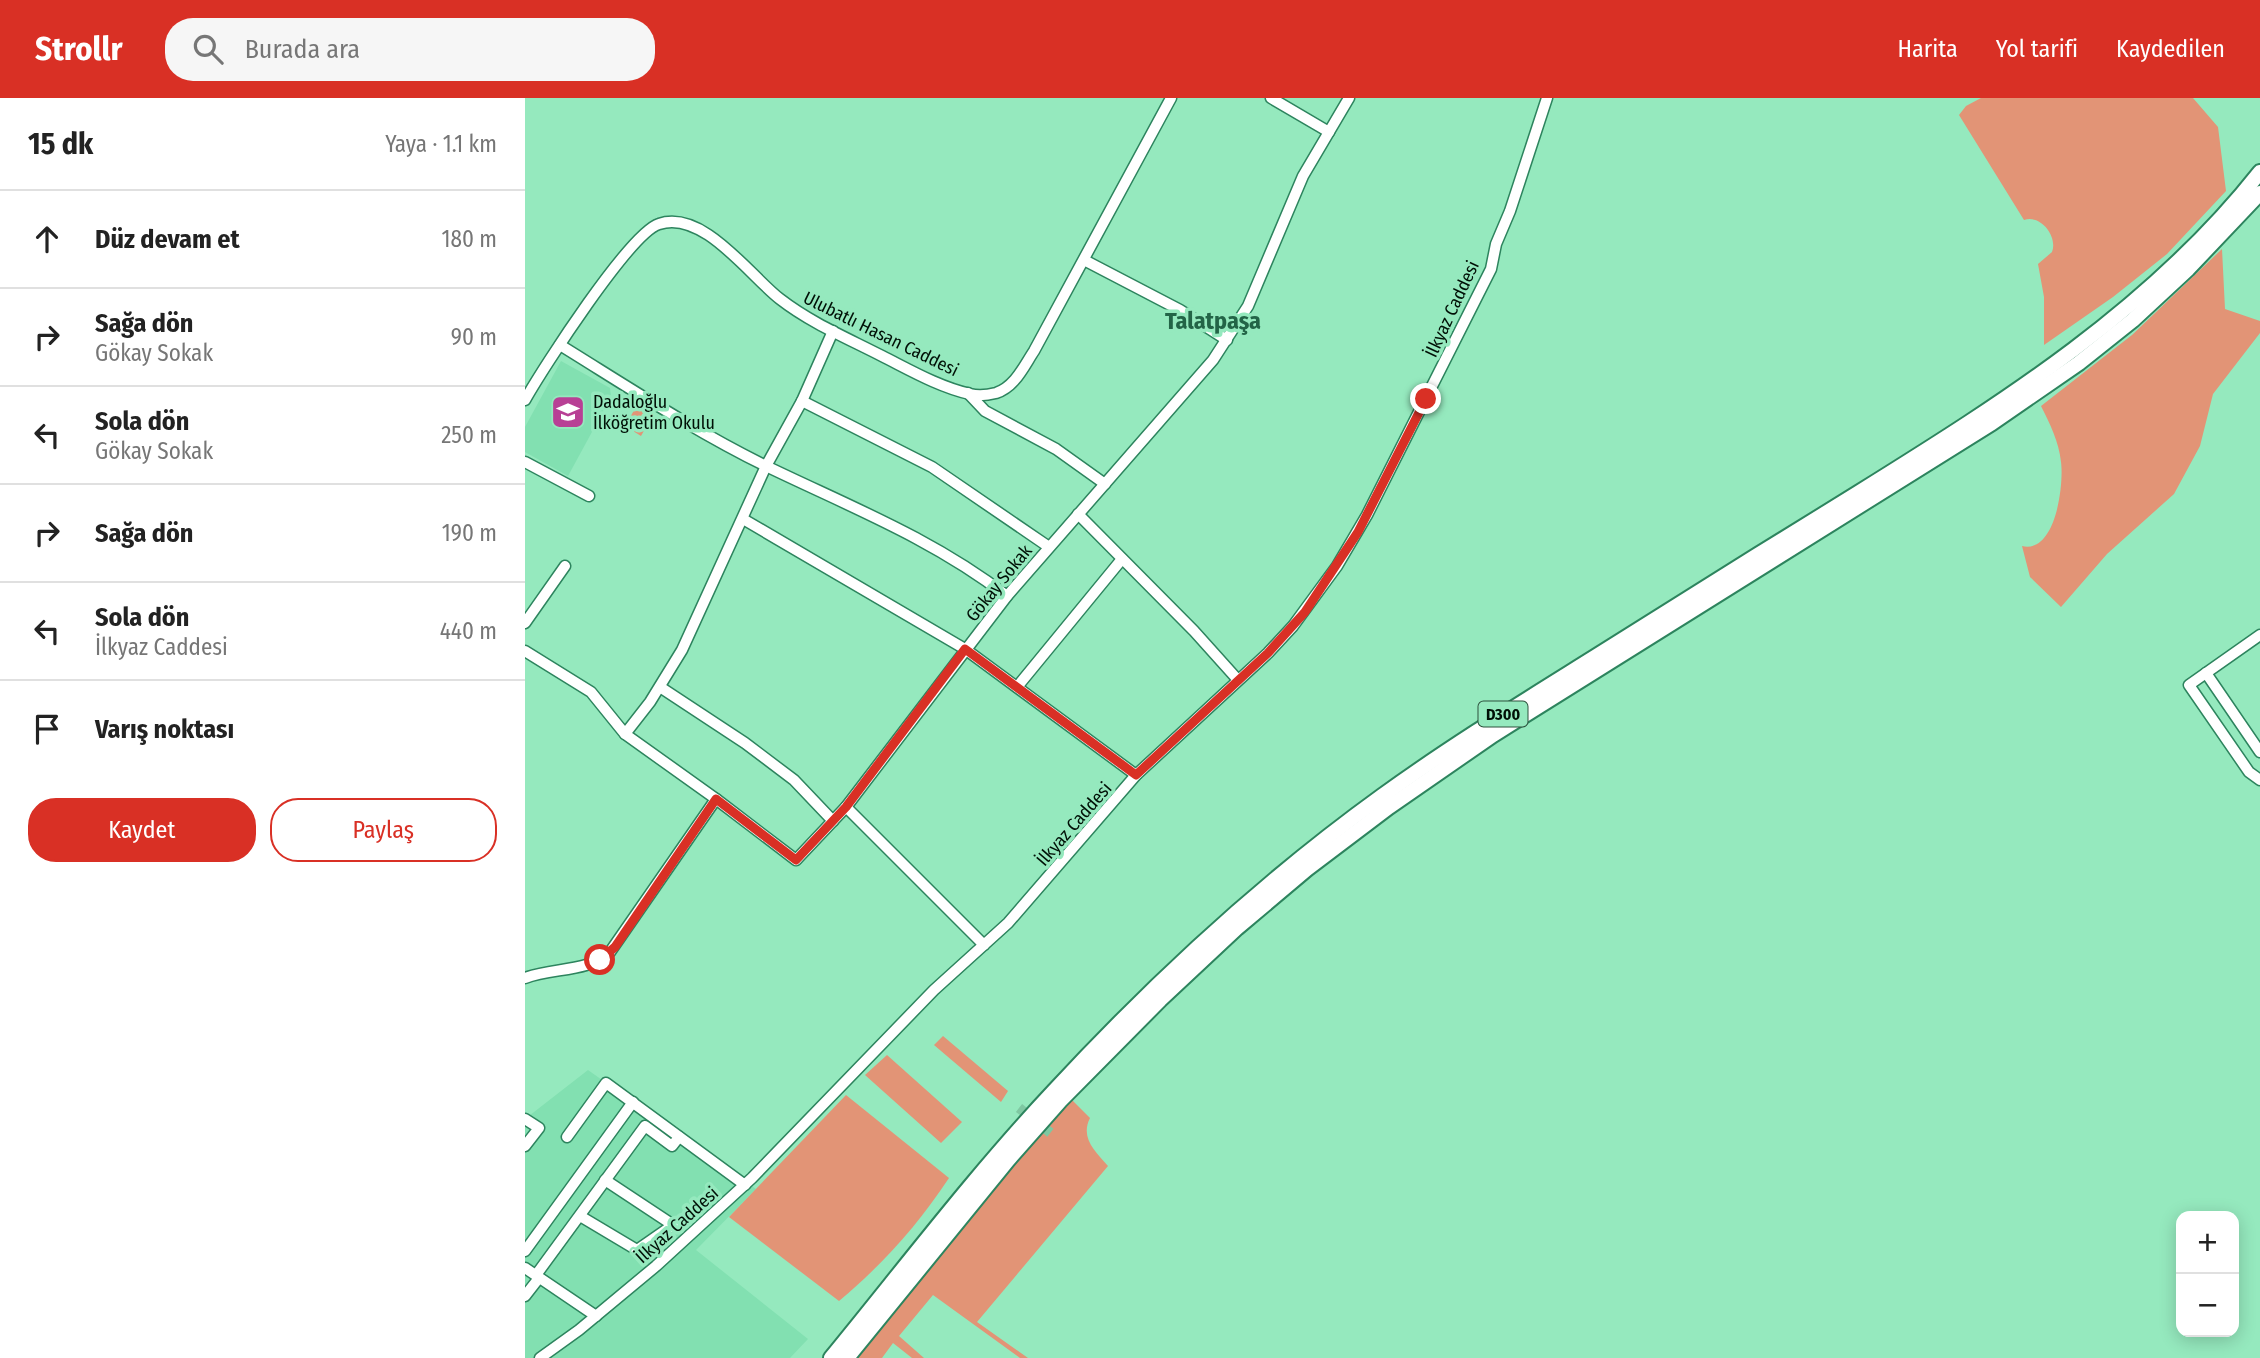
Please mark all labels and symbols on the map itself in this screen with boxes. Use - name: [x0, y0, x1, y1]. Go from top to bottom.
- street label: İlkyaz Caddesi: [1420, 257, 1484, 361]
- street label: Ulubatlı Hasan Caddesi: [800, 287, 962, 381]
- district label: Talatpaşa: [1165, 307, 1261, 335]
- route end: [1410, 383, 1441, 414]
- place label: Dadaloğlu İlköğretim Okulu: [593, 391, 715, 434]
- school or university icon: Dadaloğlu İlköğretim Okulu: [549, 393, 587, 431]
- street label: Gökay Sokak: [961, 540, 1037, 626]
- road number: D300: [1479, 702, 1527, 726]
- street label: İlkyaz Caddesi: [1032, 778, 1116, 870]
- route start: [584, 944, 615, 975]
- street label: İlkyaz Caddesi: [631, 1182, 723, 1268]

